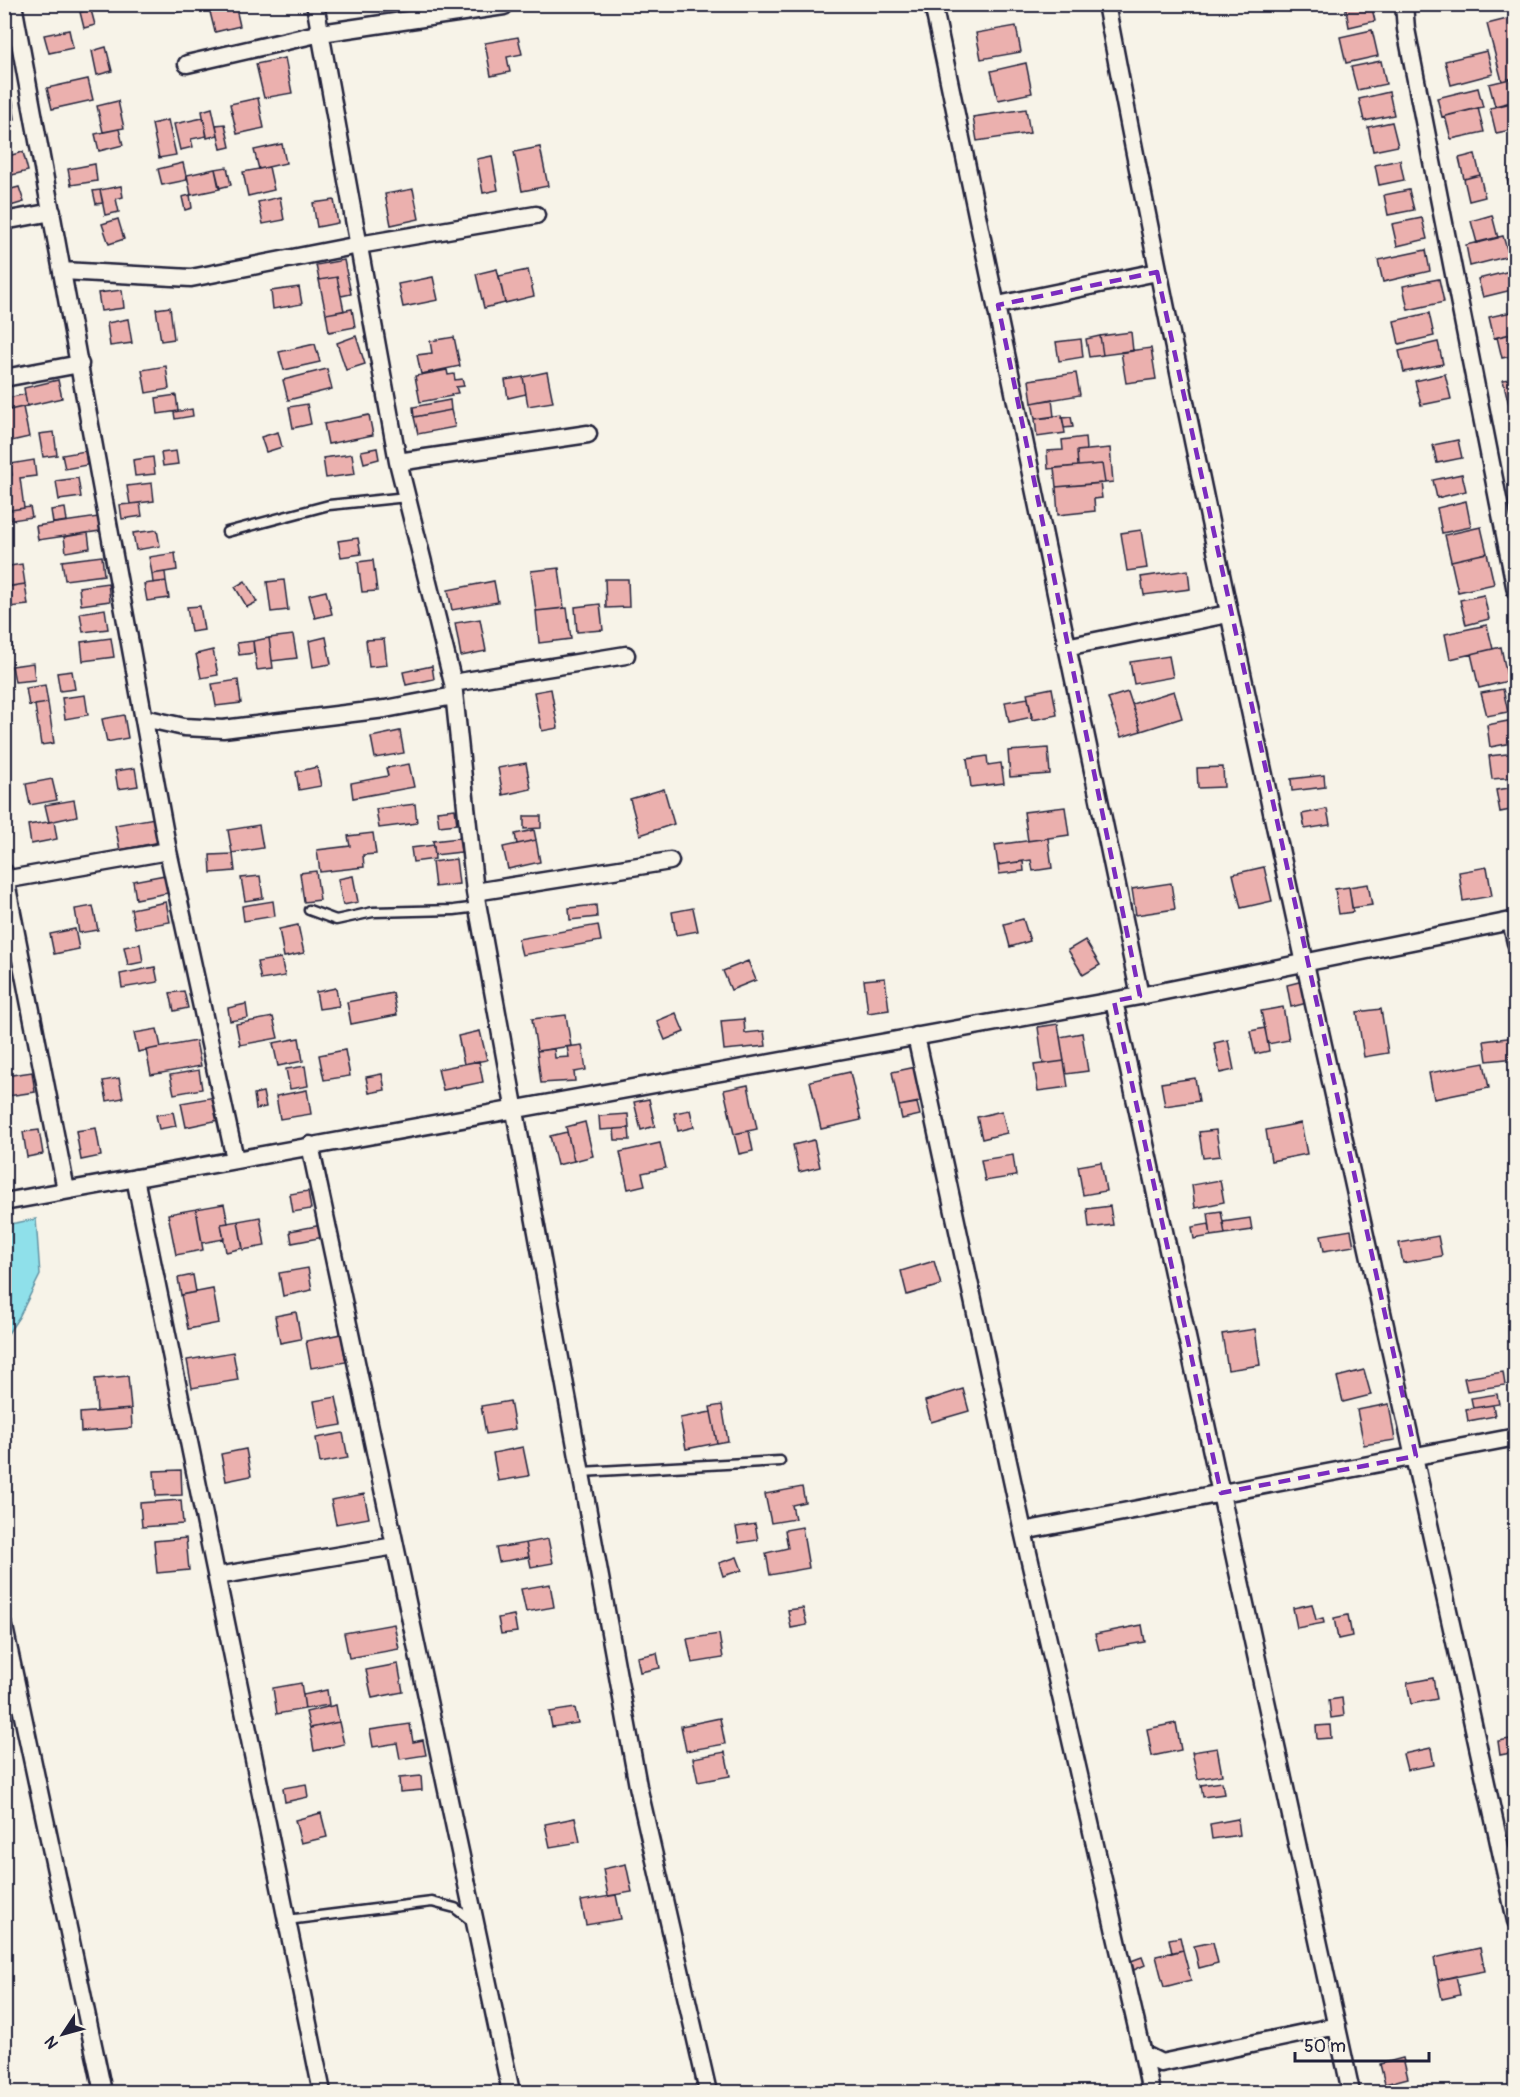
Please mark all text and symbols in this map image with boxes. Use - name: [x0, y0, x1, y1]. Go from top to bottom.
- north arrow: [33, 2004, 93, 2064]
- scale bar: [1295, 2025, 1428, 2063]
- text: N: [40, 2032, 63, 2052]
- text: 50 m: [1304, 2035, 1346, 2058]

